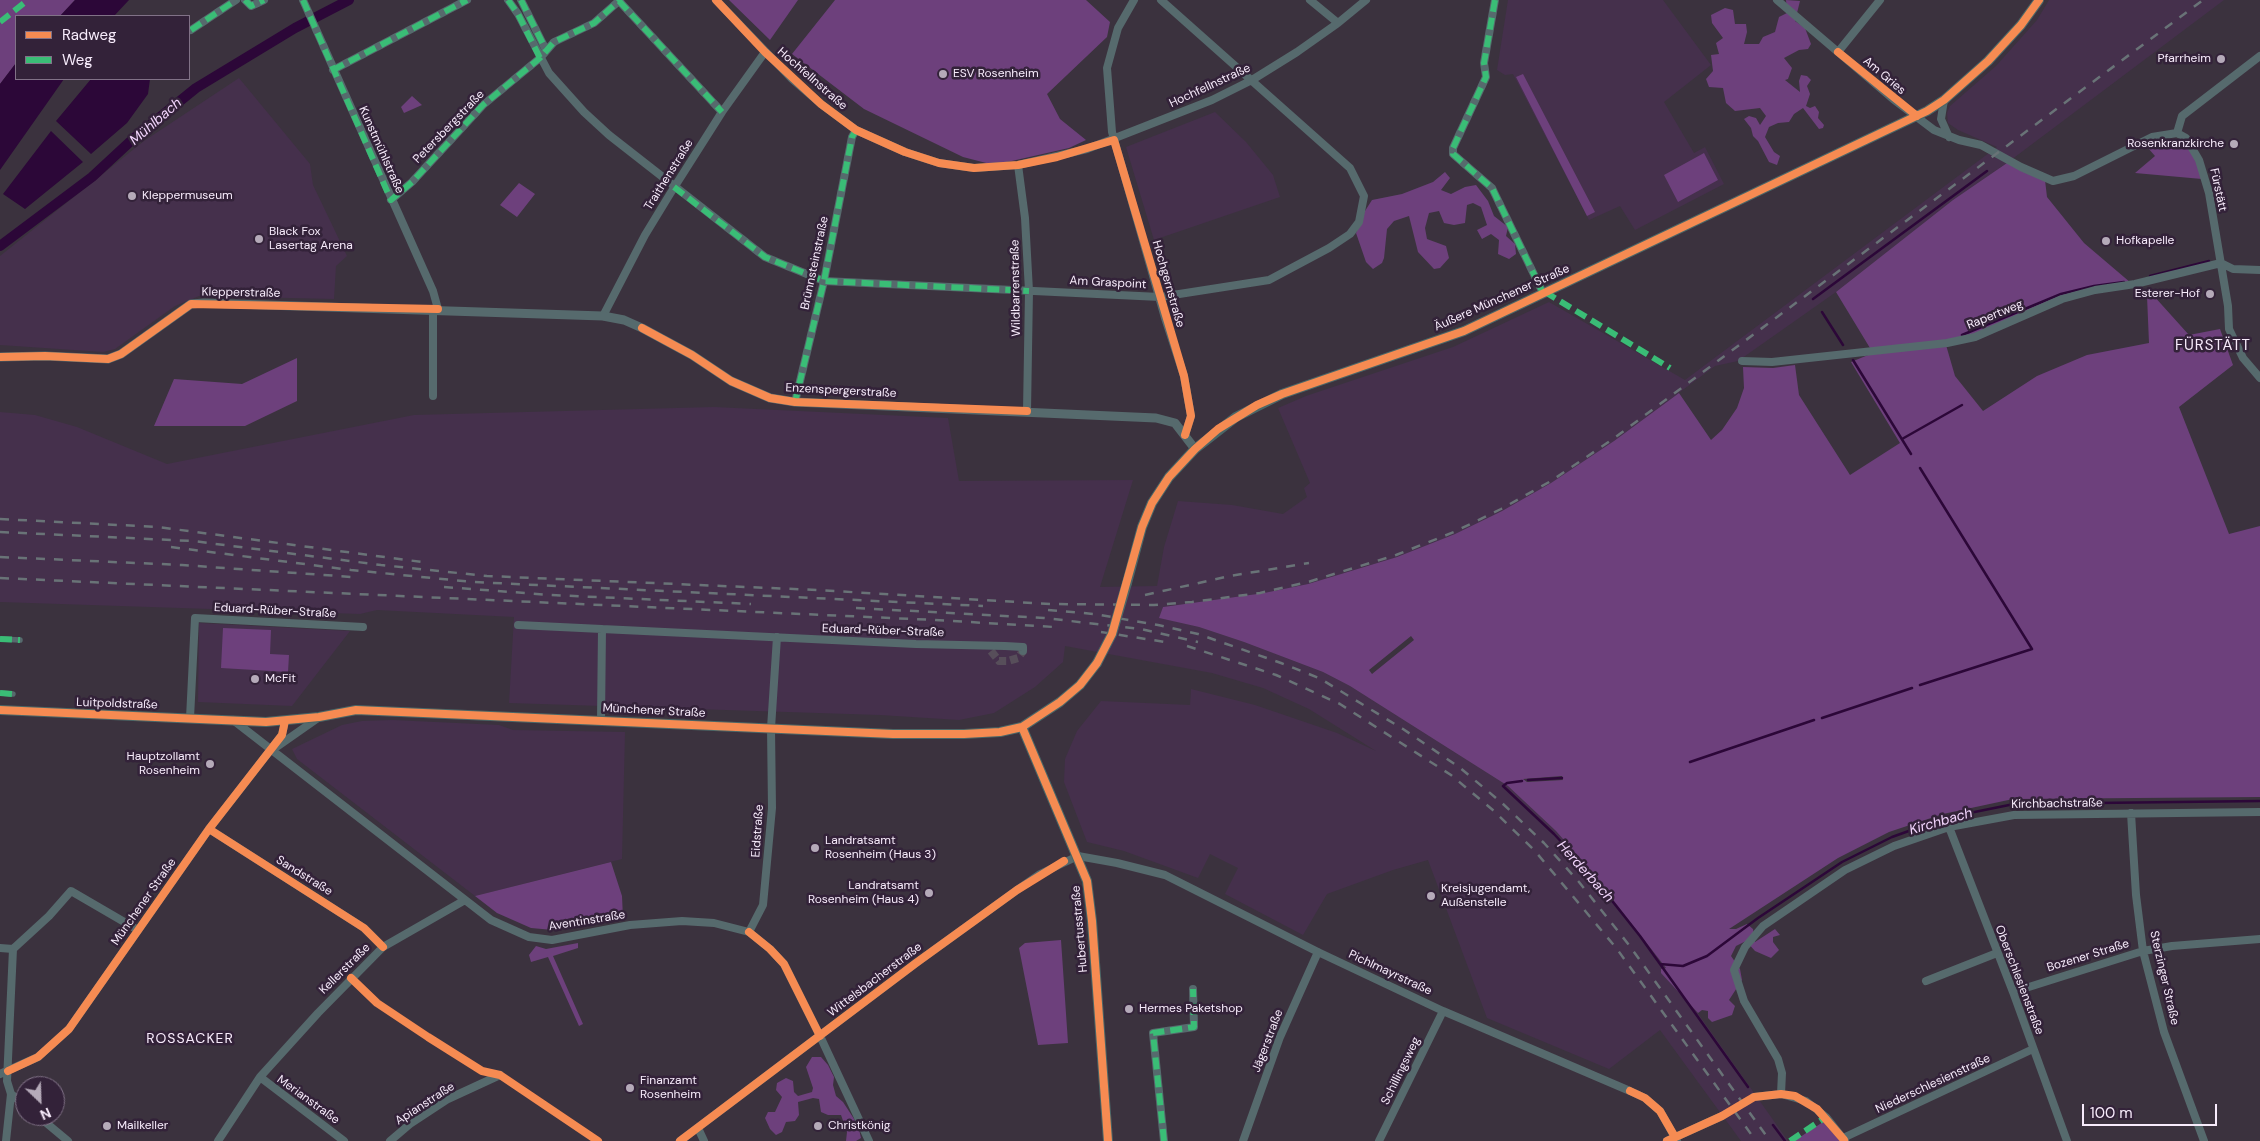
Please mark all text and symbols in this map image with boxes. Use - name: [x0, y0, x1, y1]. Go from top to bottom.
- legend: [15, 15, 190, 80]
- text: Radweg: [62, 25, 116, 45]
- street label: Hochfellnstraße: [774, 45, 850, 113]
- text: Weg: [62, 50, 93, 70]
- place label: Pfarrheim: [2158, 52, 2211, 66]
- marker: Pfarrheim: [2215, 53, 2227, 65]
- street label: Am Gries: [1860, 54, 1908, 98]
- street label: Hochfellnstraße: [1167, 61, 1253, 111]
- place label: ESV Rosenheim: [953, 67, 1039, 81]
- marker: ESV Rosenheim: [937, 68, 949, 80]
- street label: Petersbergstraße: [410, 87, 488, 167]
- water label: Mühlbach: [127, 95, 185, 149]
- street label: Kunstmühlstraße: [355, 104, 407, 196]
- street label: Traithenstraße: [641, 137, 697, 213]
- place label: Rosenkranzkirche: [2127, 137, 2224, 151]
- marker: Rosenkranzkirche: [2228, 138, 2240, 150]
- street label: Fürstätt: [2206, 167, 2230, 213]
- place label: Kleppermuseum: [142, 189, 233, 203]
- marker: Kleppermuseum: [126, 190, 138, 202]
- street label: Brünnsteinstraße: [798, 215, 832, 311]
- place label: Black Fox Lasertag Arena: [269, 225, 353, 253]
- marker: Black Fox Lasertag Arena: [253, 233, 265, 245]
- place label: Hofkapelle: [2116, 234, 2174, 248]
- marker: Hofkapelle: [2100, 235, 2112, 247]
- street label: Wildbarrenstraße: [1008, 239, 1024, 337]
- street label: Hochgernstraße: [1149, 239, 1187, 329]
- street label: Äußere Münchener Straße: [1432, 262, 1572, 334]
- street label: Am Graspoint: [1069, 274, 1147, 292]
- street label: Klepperstraße: [201, 285, 281, 301]
- place label: Esterer-Hof: [2135, 287, 2200, 301]
- marker: Esterer-Hof: [2204, 288, 2216, 300]
- street label: Rapertweg: [1965, 297, 2025, 333]
- district label: FÜRSTÄTT: [2174, 337, 2252, 355]
- street label: Enzenspergerstraße: [785, 381, 897, 401]
- street label: Eduard-Rüber-Straße: [214, 601, 336, 621]
- street label: Eduard-Rüber-Straße: [822, 622, 944, 640]
- place label: McFit: [265, 672, 296, 686]
- marker: McFit: [249, 673, 261, 685]
- street label: Luitpoldstraße: [76, 695, 158, 713]
- street label: Münchener Straße: [602, 701, 706, 721]
- place label: Hauptzollamt Rosenheim: [127, 750, 200, 778]
- marker: Hauptzollamt Rosenheim: [204, 758, 216, 770]
- street label: Kirchbachstraße: [2011, 796, 2103, 812]
- street label: Eidstraße: [749, 804, 767, 858]
- water label: Kirchbach: [1907, 805, 1975, 839]
- place label: Landratsamt Rosenheim (Haus 3): [825, 834, 936, 862]
- water label: Herderbach: [1553, 838, 1617, 906]
- marker: Landratsamt Rosenheim (Haus 3): [809, 842, 821, 854]
- street label: Sandstraße: [273, 853, 335, 899]
- street label: Münchener Straße: [109, 856, 179, 948]
- place label: Landratsamt Rosenheim (Haus 4): [808, 879, 919, 907]
- place label: Kreisjugendamt, Außenstelle: [1441, 882, 1530, 910]
- street label: Hubertusstraße: [1069, 885, 1091, 973]
- marker: Landratsamt Rosenheim (Haus 4): [923, 887, 935, 899]
- marker: Kreisjugendamt, Außenstelle: [1425, 890, 1437, 902]
- street label: Aventinstraße: [548, 908, 626, 934]
- street label: Oberschlesienstraße: [1992, 923, 2046, 1037]
- street label: Sterzinger Straße: [2146, 930, 2182, 1026]
- street label: Bozener Straße: [2045, 937, 2131, 975]
- street label: Wittelsbacherstraße: [825, 940, 925, 1020]
- street label: Kellerstraße: [317, 941, 373, 997]
- street label: Pichlmayrstraße: [1346, 947, 1434, 999]
- place label: Hermes Paketshop: [1139, 1002, 1243, 1016]
- marker: Hermes Paketshop: [1123, 1003, 1135, 1015]
- street label: Jägerstraße: [1249, 1007, 1287, 1075]
- district label: ROSSACKER: [145, 1031, 235, 1047]
- street label: Schillingsweg: [1378, 1035, 1424, 1107]
- street label: Niederschlesienstraße: [1873, 1051, 1993, 1117]
- street label: Merianstraße: [274, 1073, 342, 1127]
- place label: Finanzamt Rosenheim: [640, 1074, 701, 1102]
- north arrow: [15, 1076, 65, 1126]
- street label: Apianstraße: [393, 1080, 457, 1128]
- marker: Finanzamt Rosenheim: [624, 1082, 636, 1094]
- scale bar: [2085, 1094, 2220, 1126]
- text: N: [37, 1103, 54, 1124]
- text: 100 m: [2090, 1103, 2133, 1123]
- place label: Mailkeller: [117, 1119, 168, 1133]
- place label: Christkönig: [828, 1119, 890, 1133]
- marker: Mailkeller: [101, 1120, 113, 1132]
- marker: Christkönig: [812, 1120, 824, 1132]

